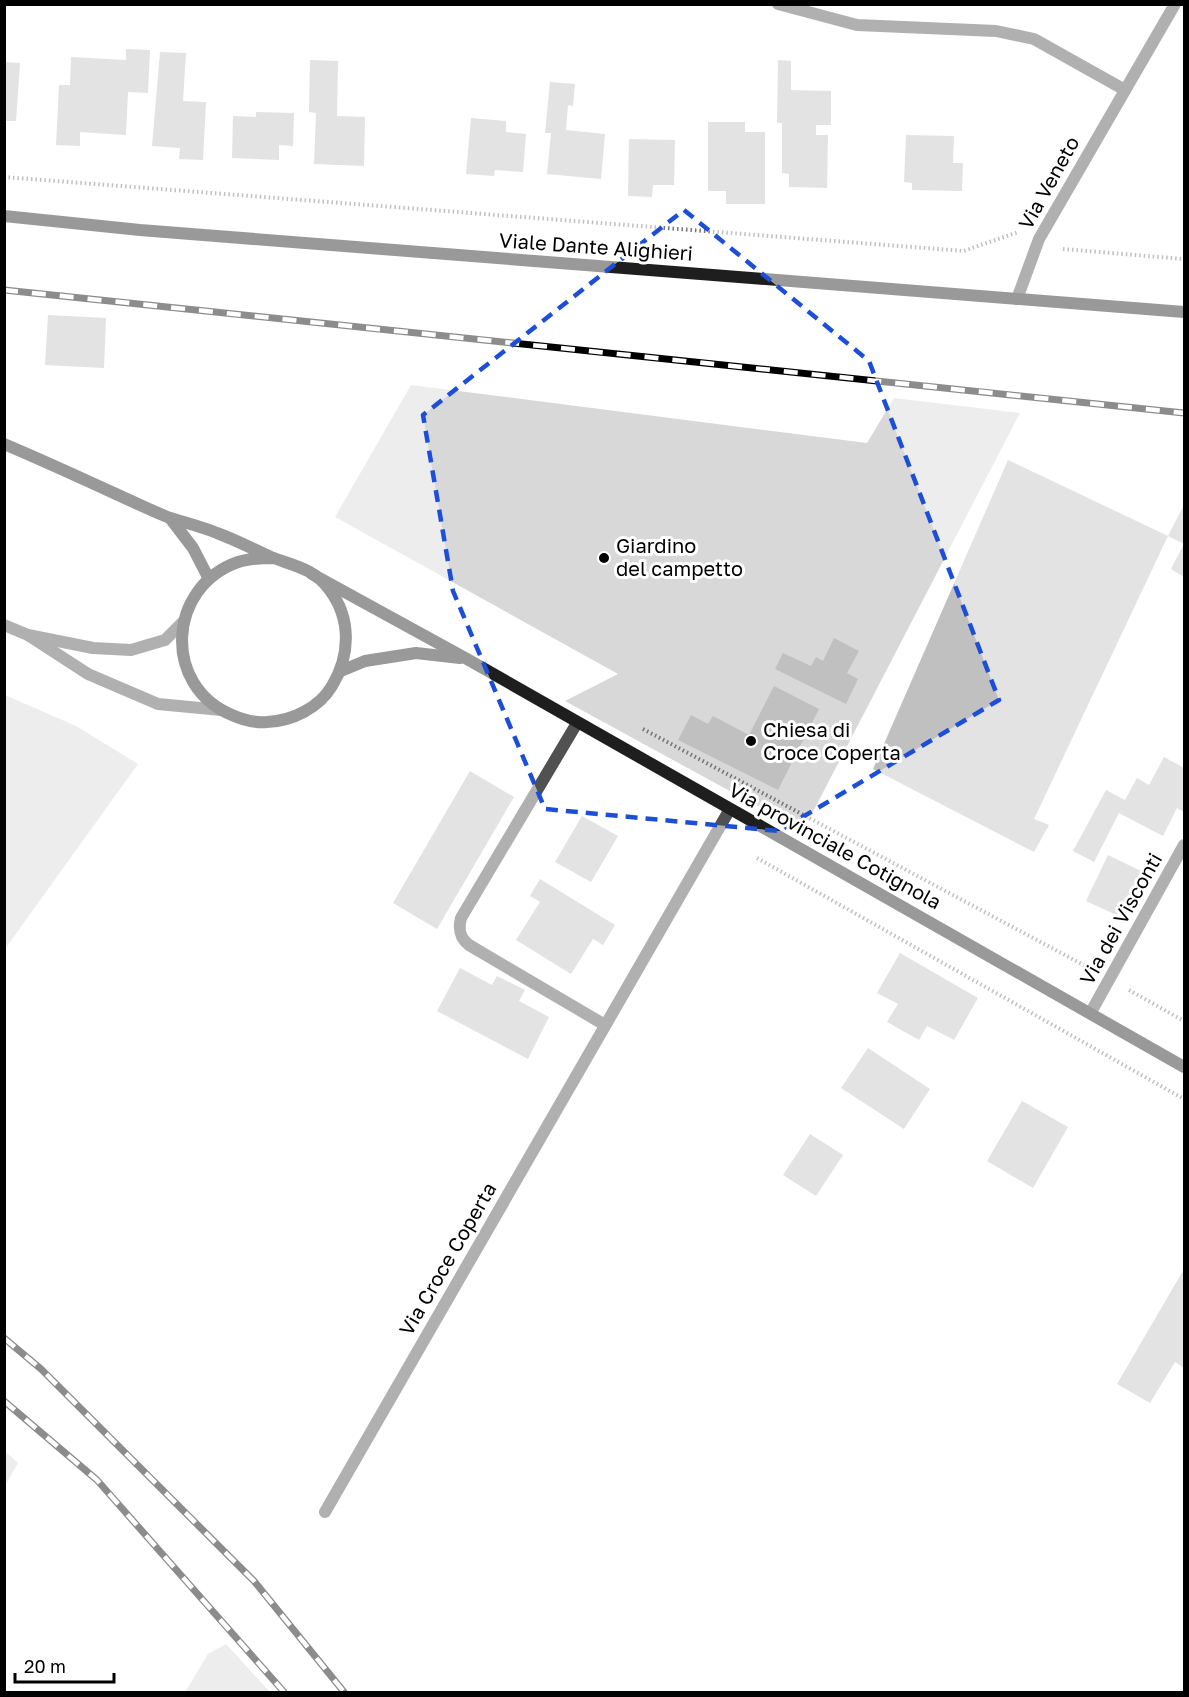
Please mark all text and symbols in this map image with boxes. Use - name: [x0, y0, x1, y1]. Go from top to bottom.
- street label: Via Veneto: [1013, 132, 1084, 233]
- street label: Viale Dante Alighieri: [498, 227, 694, 265]
- place label: Giardino del campetto: [616, 533, 743, 580]
- marker: Giardino del campetto: [597, 551, 611, 565]
- place label: Chiesa di Croce Coperta: [763, 717, 901, 764]
- marker: Chiesa di Croce Coperta: [744, 734, 758, 748]
- street label: Via provinciale Cotignola: [725, 777, 946, 914]
- street label: Via dei Visconti: [1074, 848, 1166, 989]
- street label: Via Croce Coperta: [394, 1178, 501, 1339]
- scale bar: [15, 1646, 114, 1684]
- text: 20 m: [24, 1655, 66, 1677]

